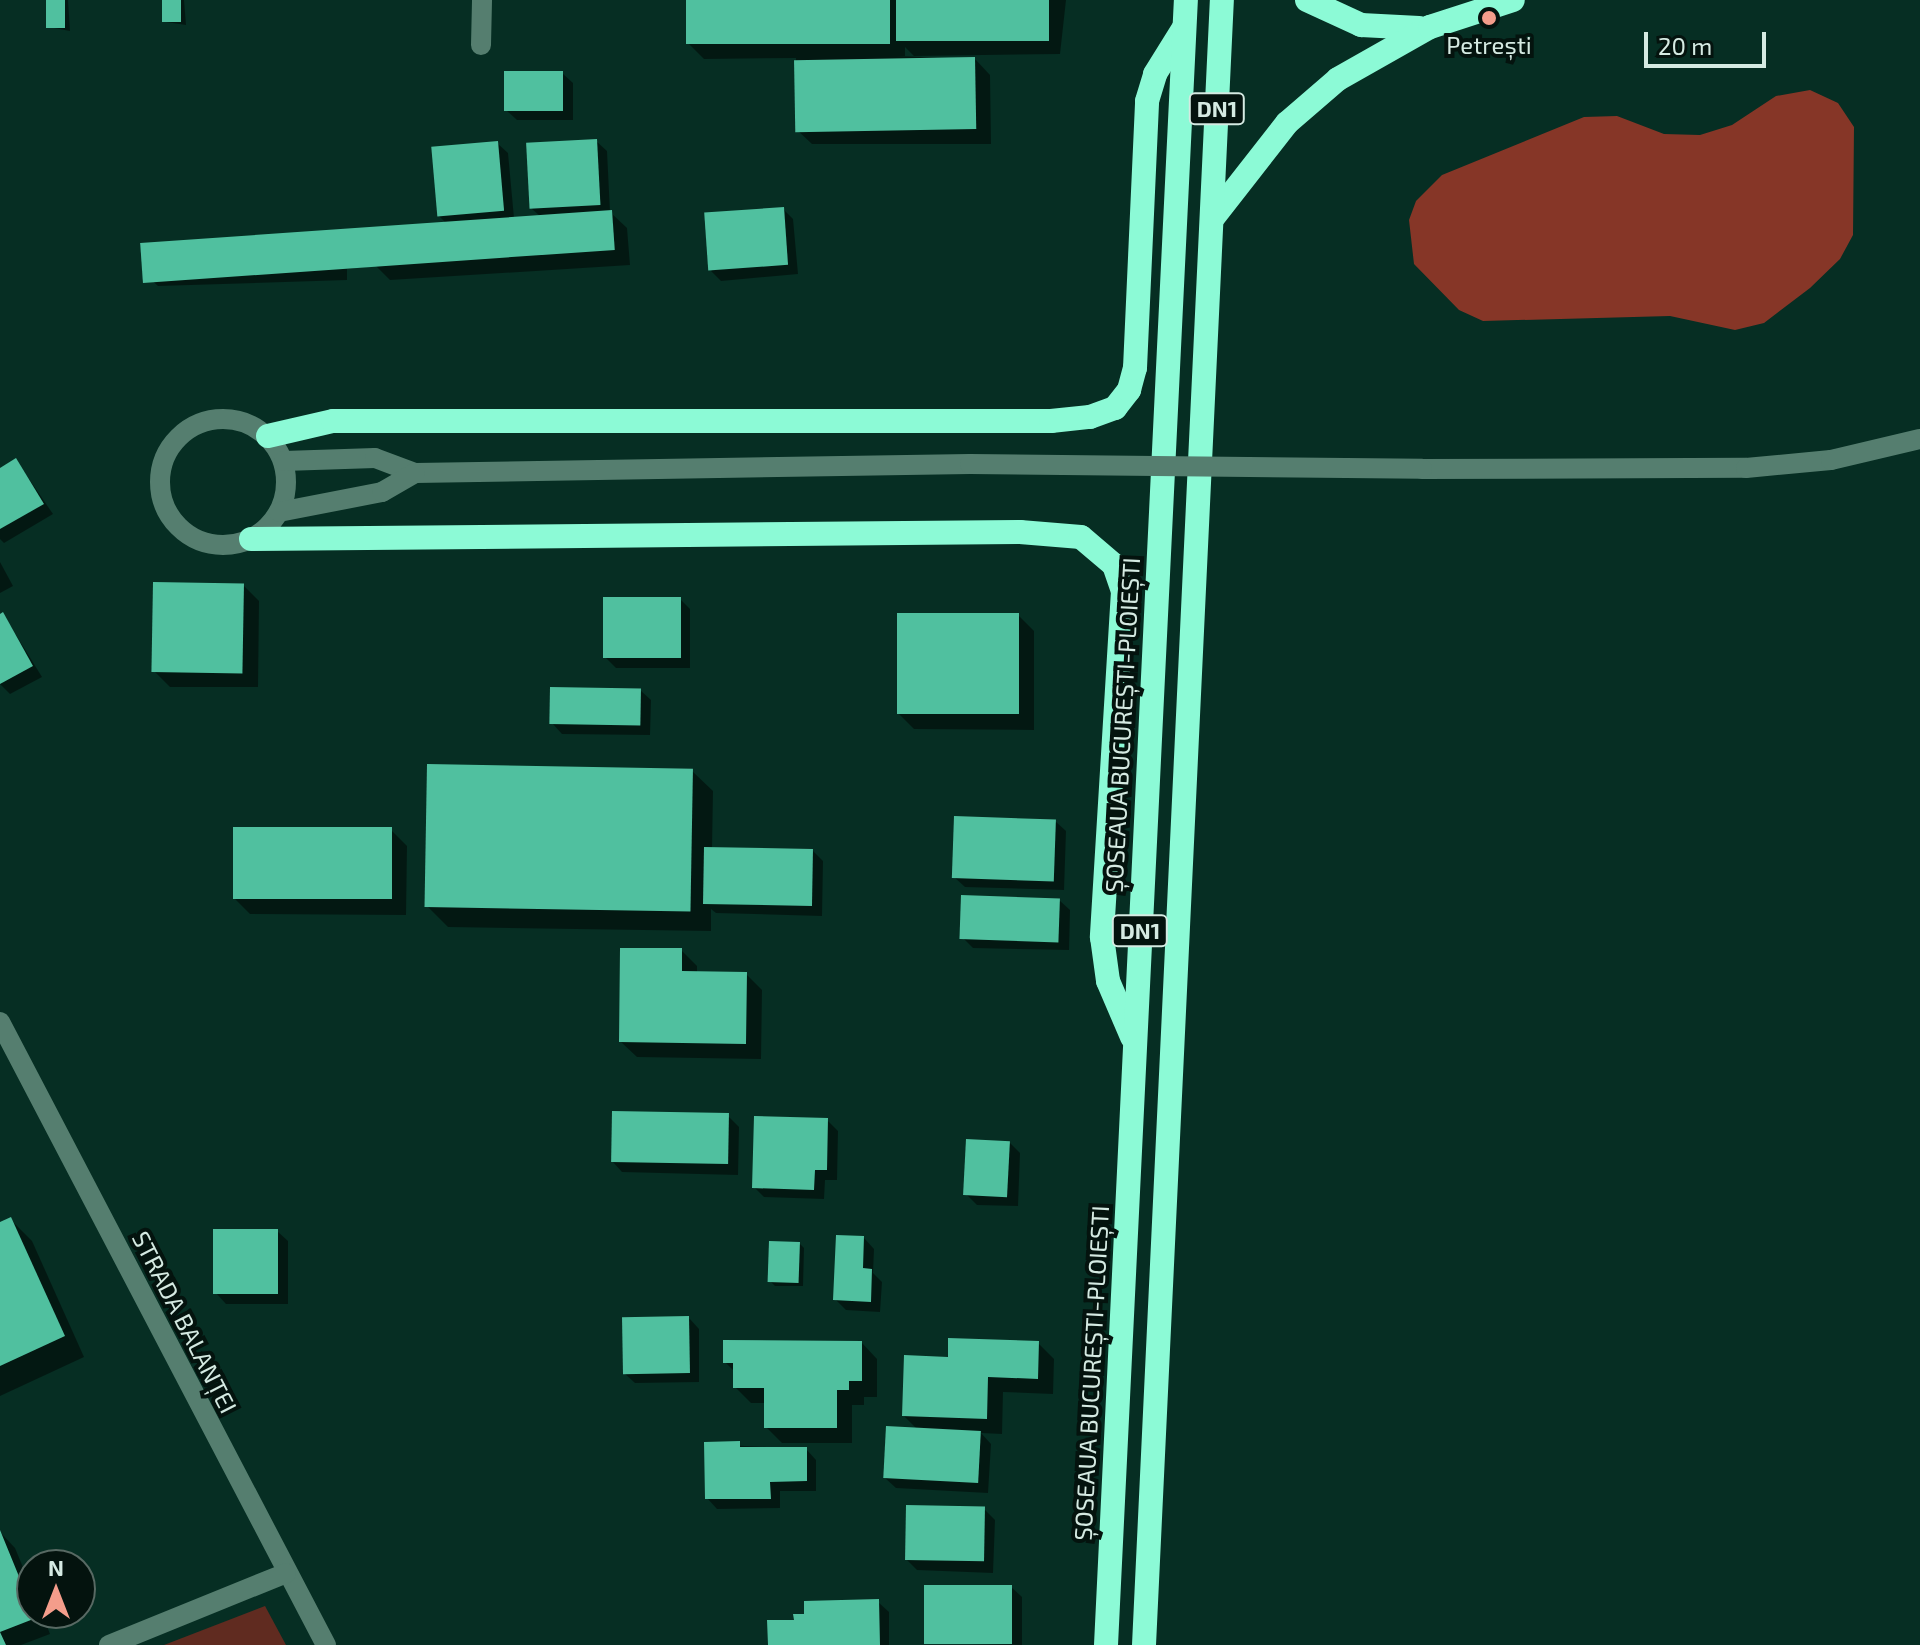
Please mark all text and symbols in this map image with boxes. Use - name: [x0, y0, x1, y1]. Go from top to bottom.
- marker: Petrești: [1480, 9, 1498, 27]
- scale bar: [1648, 16, 1770, 66]
- place label: Petrești: [1446, 31, 1532, 59]
- text: 20 m: [1658, 31, 1712, 60]
- road number: DN1: [1187, 91, 1247, 127]
- street label: ȘOSEAUA BUCUREȘTI-PLOIEȘTI: [1099, 556, 1145, 894]
- road number: DN1: [1110, 913, 1170, 949]
- street label: ȘOSEAUA BUCUREȘTI-PLOIEȘTI: [1068, 1204, 1114, 1542]
- street label: STRADA BALANȚEI: [127, 1226, 243, 1418]
- north arrow: [16, 1549, 96, 1629]
- text: N: [48, 1554, 64, 1580]

